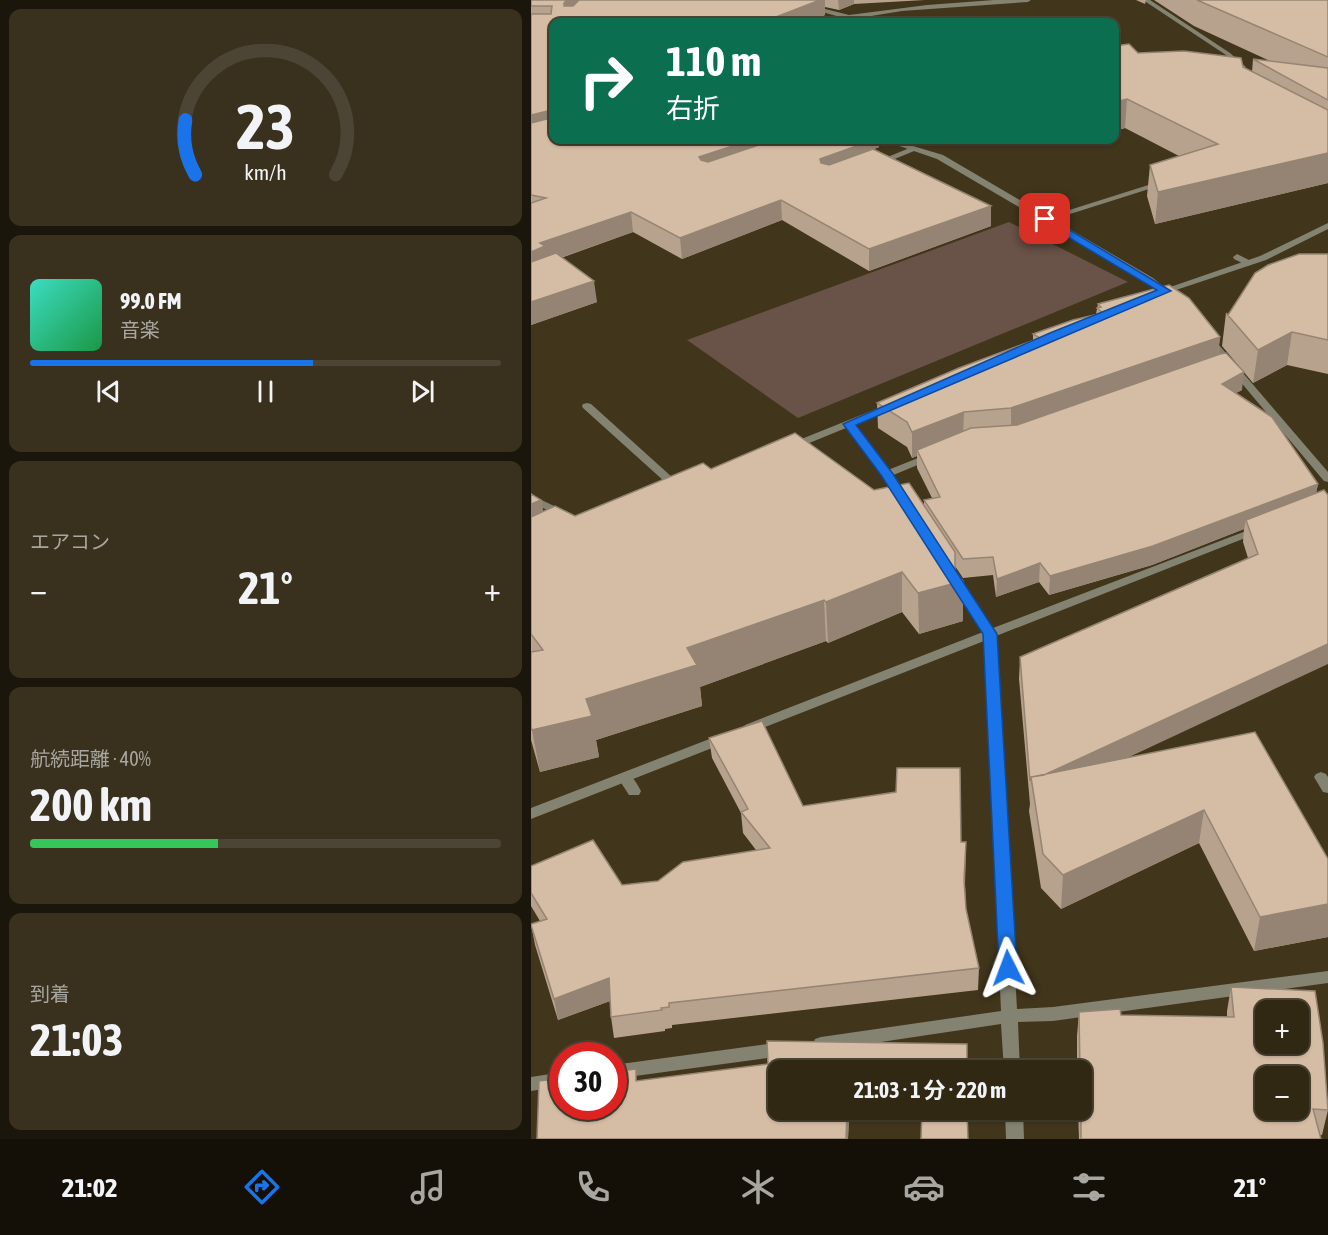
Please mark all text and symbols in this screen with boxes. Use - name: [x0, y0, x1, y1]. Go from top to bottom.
- text: 110 m: [666, 37, 761, 85]
- icon: right: [567, 42, 645, 120]
- text: 23: [236, 91, 295, 162]
- text: 右折: [666, 93, 720, 124]
- text: km/h: [244, 160, 287, 185]
- pin: [1019, 193, 1070, 244]
- icon: arrive: [1028, 202, 1061, 235]
- text: 99.0 FM: [120, 288, 182, 314]
- text: 音楽: [120, 318, 160, 341]
- icon: previous: [92, 375, 125, 408]
- icon: pause: [249, 375, 282, 408]
- icon: next: [406, 375, 439, 408]
- text: エアコン: [30, 530, 110, 553]
- text: 21°: [238, 562, 293, 614]
- text: −: [30, 570, 47, 608]
- text: +: [484, 570, 501, 608]
- text: 航続距離 · 40%: [30, 747, 151, 770]
- text: 200 km: [30, 779, 152, 831]
- position arrow: [976, 936, 1040, 1000]
- text: 到着: [30, 982, 70, 1005]
- map controls: [1255, 1000, 1309, 1120]
- button: +: [1255, 1000, 1309, 1054]
- text: 21:03: [30, 1014, 124, 1066]
- speed limit sign: 30: [549, 1042, 627, 1120]
- button: −: [1255, 1066, 1309, 1120]
- text: 21:03 · 1 分 · 220 m: [854, 1077, 1006, 1103]
- icon: directions: [241, 1166, 283, 1208]
- icon: music: [407, 1166, 449, 1208]
- icon: phone: [572, 1166, 614, 1208]
- icon: climate: [737, 1166, 779, 1208]
- icon: car: [903, 1166, 945, 1208]
- icon: filters: [1068, 1166, 1110, 1208]
- text: 21:02: [62, 1172, 118, 1203]
- text: 21°: [1233, 1172, 1266, 1203]

